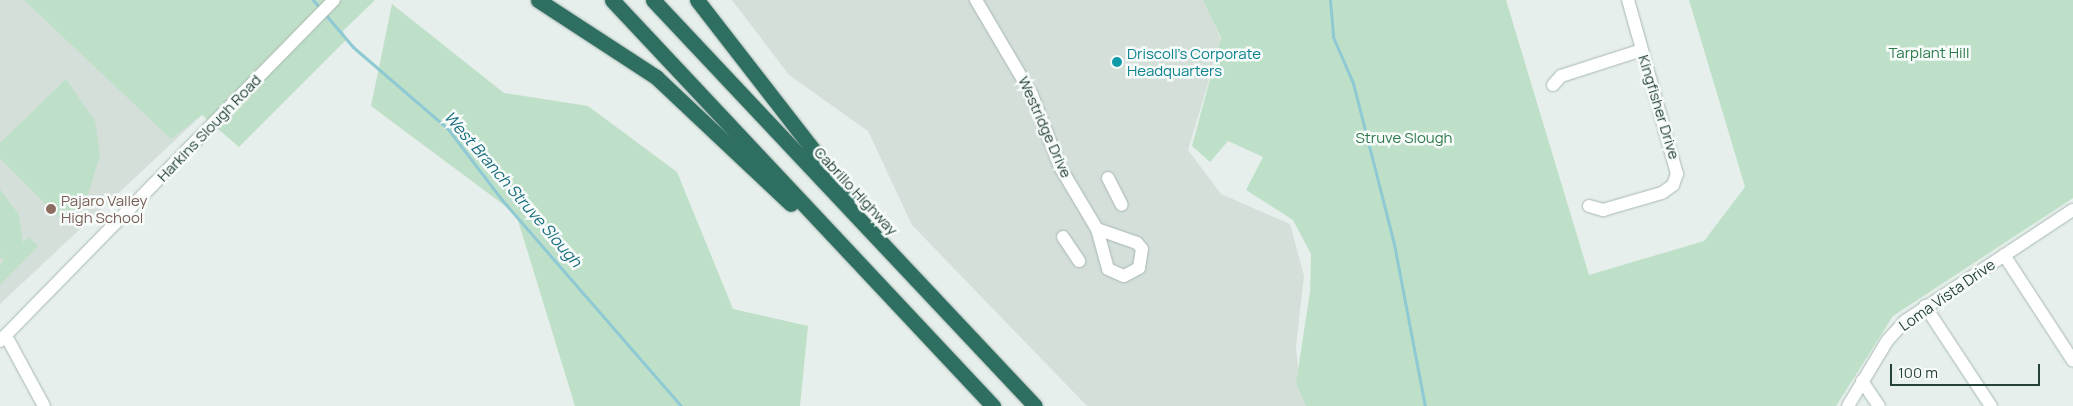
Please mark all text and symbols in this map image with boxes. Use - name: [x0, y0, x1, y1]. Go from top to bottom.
- place label: Driscoll's Corporate Headquarters: [1127, 44, 1261, 79]
- park label: Tarplant Hill: [1888, 44, 1970, 62]
- street label: Kingfisher Drive: [1635, 53, 1683, 161]
- marker: Driscoll's Corporate Headquarters: [1111, 56, 1123, 68]
- street label: Harkins Slough Road: [153, 71, 265, 185]
- street label: Westridge Drive: [1015, 73, 1075, 181]
- water label: West Branch Struve Slough: [440, 107, 586, 271]
- park label: Struve Slough: [1356, 129, 1452, 147]
- street label: Cabrillo Highway: [810, 143, 902, 239]
- place label: Pajaro Valley High School: [61, 191, 148, 226]
- marker: Pajaro Valley High School: [45, 203, 57, 215]
- street label: Loma Vista Drive: [1896, 255, 1998, 335]
- scale bar: [1893, 354, 2043, 386]
- text: 100 m: [1898, 362, 1938, 383]

